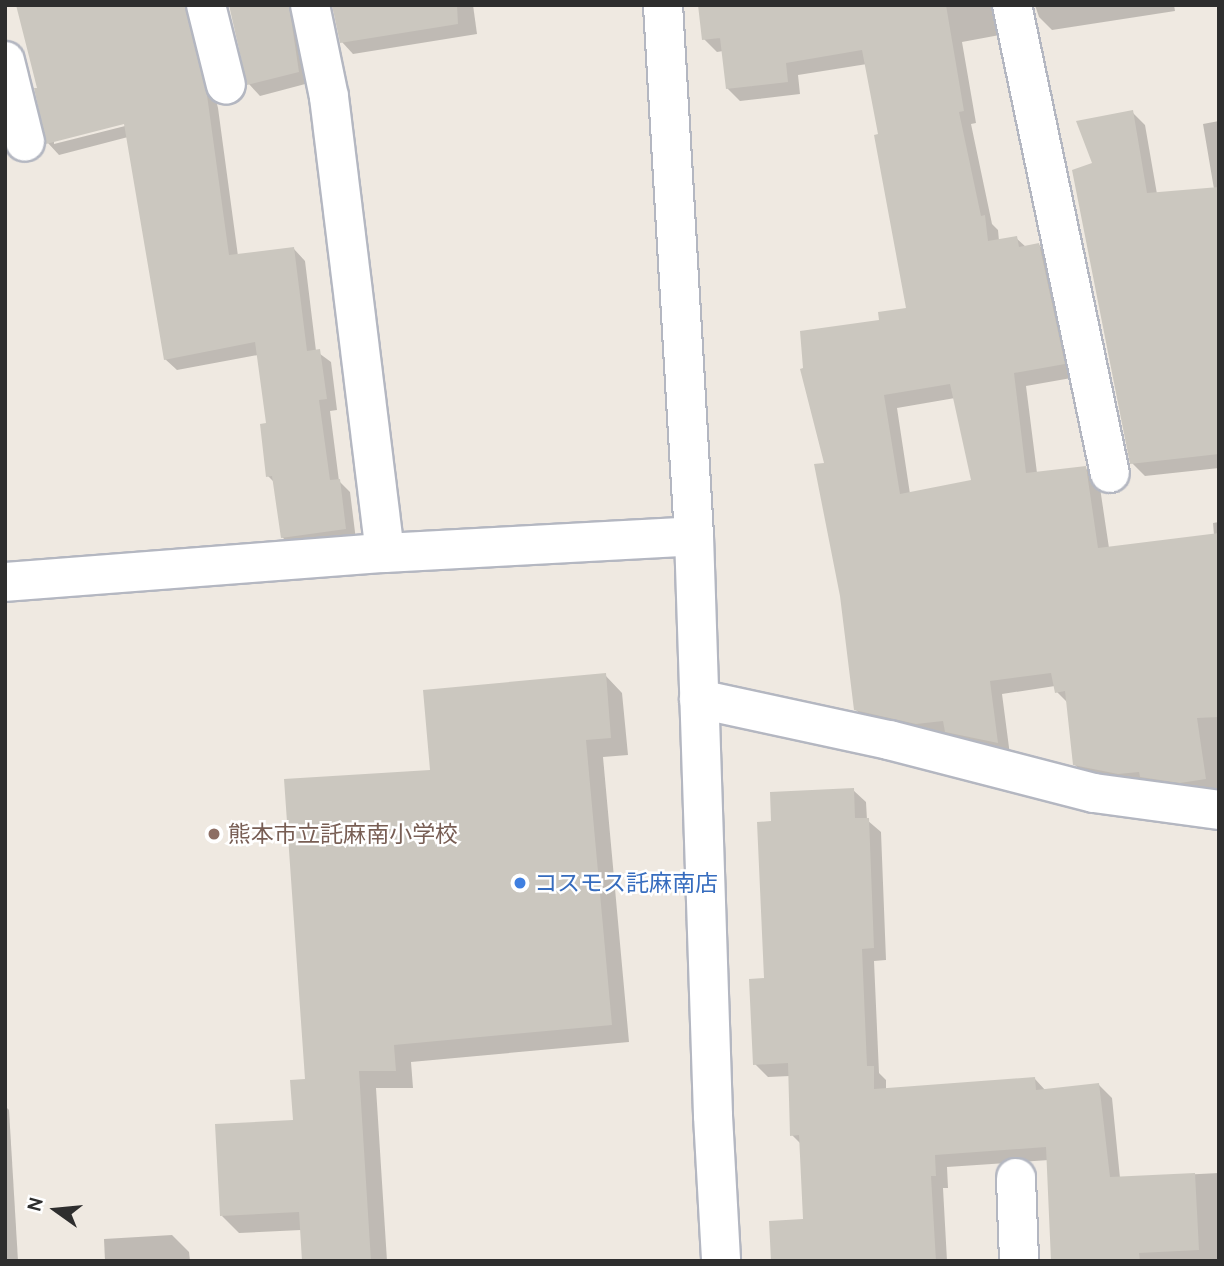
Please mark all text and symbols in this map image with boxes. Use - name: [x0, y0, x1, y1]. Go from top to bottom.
- place label: 熊本市立託麻南小学校: [228, 820, 458, 848]
- marker: 熊本市立託麻南小学校: [206, 826, 222, 842]
- place label: コスモス託麻南店: [534, 869, 718, 897]
- marker: コスモス託麻南店: [512, 875, 528, 891]
- north arrow: [21, 1175, 91, 1245]
- text: N: [22, 1195, 48, 1214]

